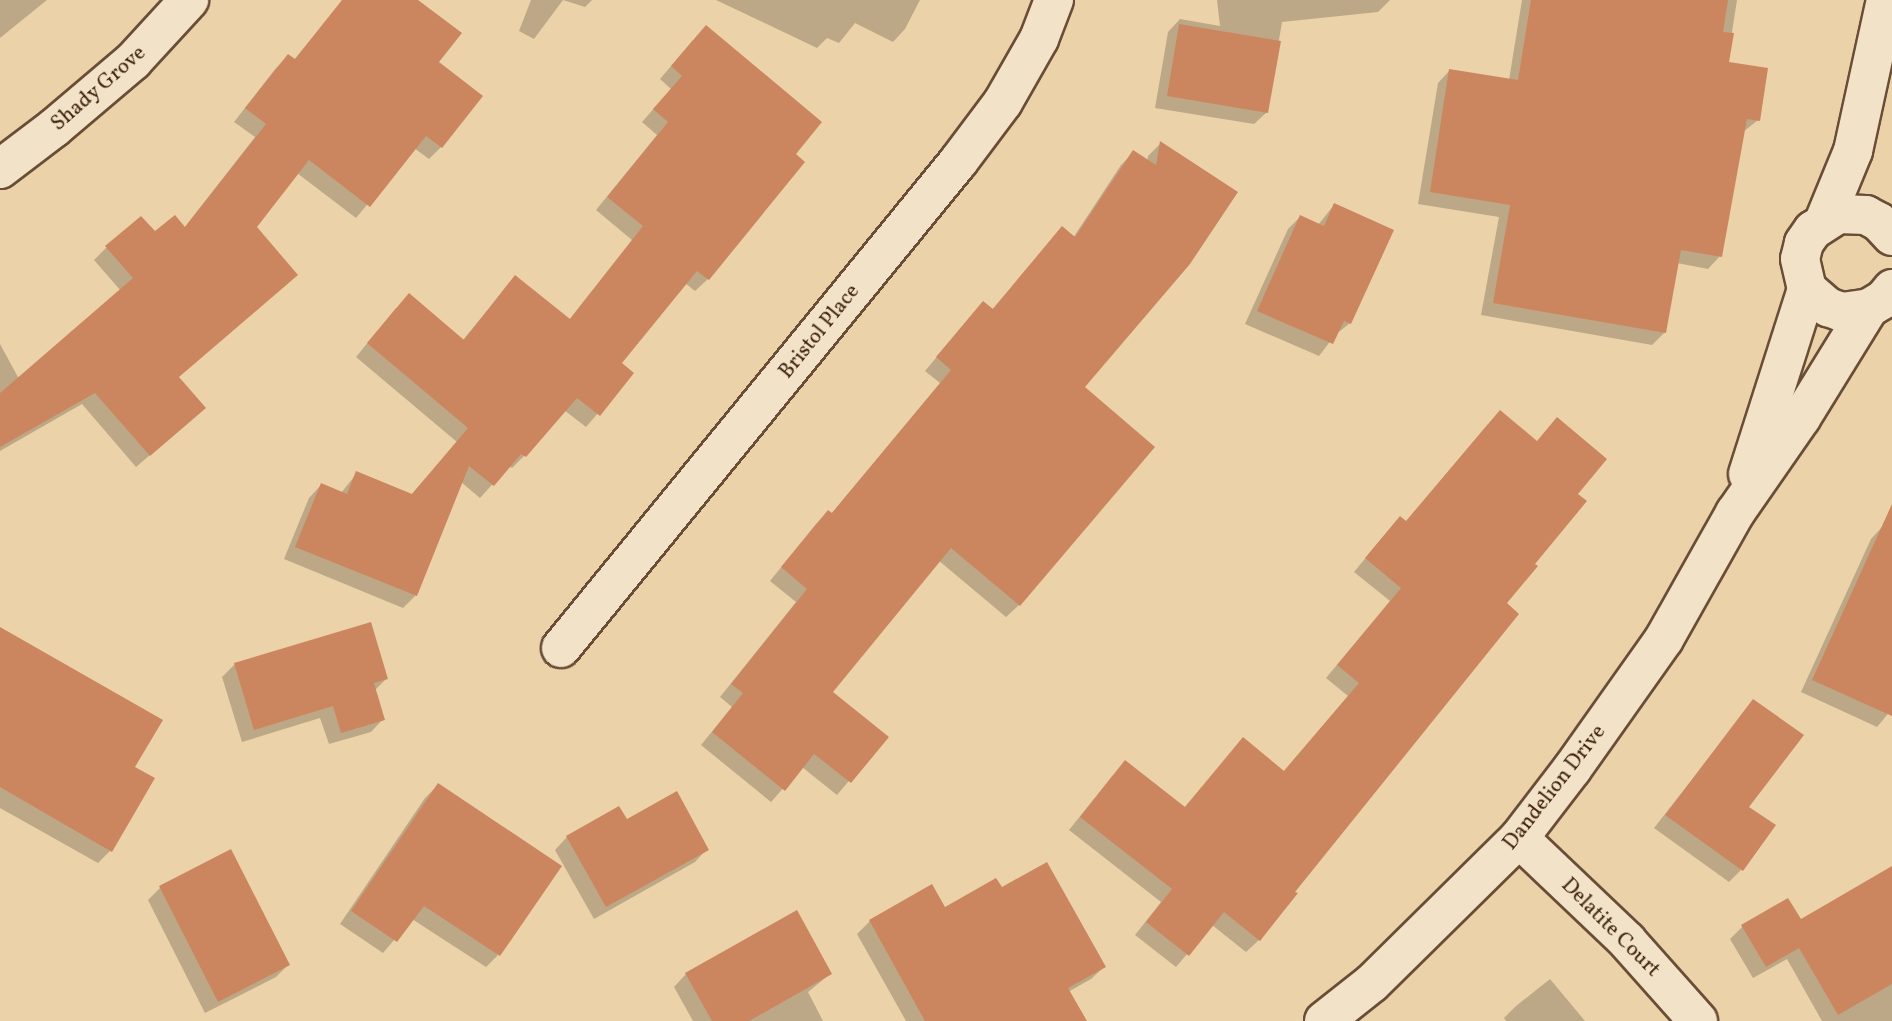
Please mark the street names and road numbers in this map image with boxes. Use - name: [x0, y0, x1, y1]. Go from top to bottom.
- street label: Shady Grove: [46, 41, 152, 137]
- street label: Bristol Place: [774, 280, 866, 384]
- street label: Dandelion Drive: [1498, 720, 1612, 856]
- street label: Delatite Court: [1555, 873, 1665, 983]

